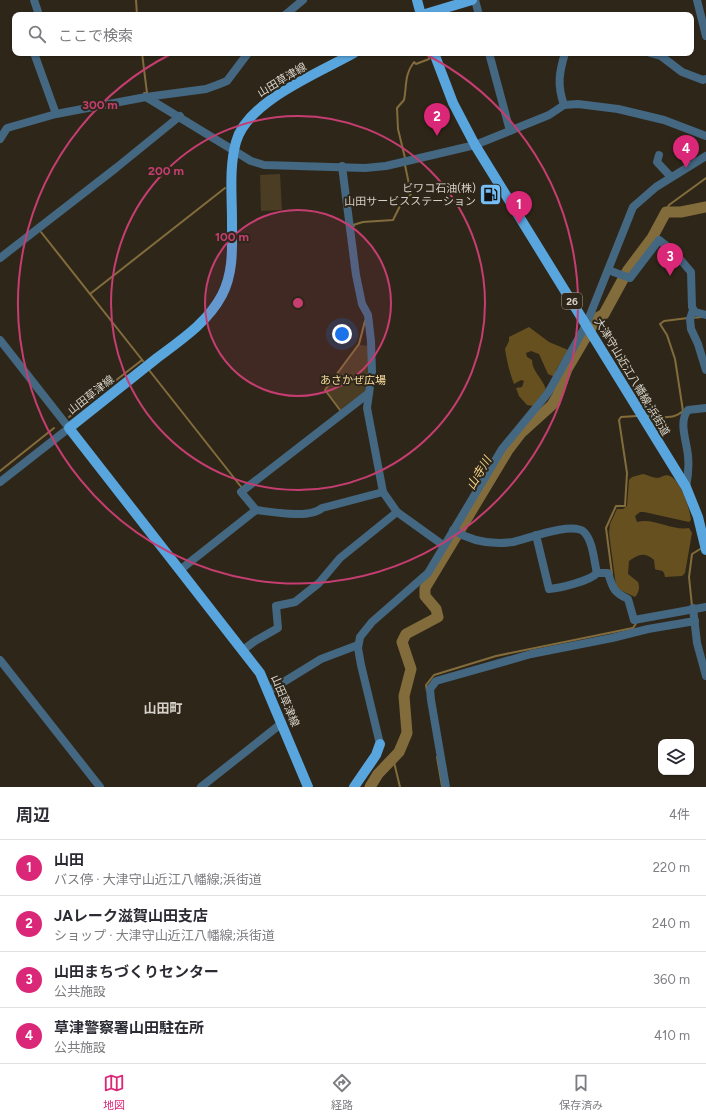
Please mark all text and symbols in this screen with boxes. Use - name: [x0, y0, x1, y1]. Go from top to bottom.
- search box: [12, 12, 694, 56]
- icon: search: [26, 23, 48, 45]
- text: ここで検索: [58, 27, 133, 45]
- street label: 山田草津線: [255, 60, 309, 100]
- text: 300 m: [82, 98, 118, 112]
- pin: 2: [424, 103, 450, 136]
- pin: 4: [673, 135, 699, 168]
- text: 200 m: [148, 164, 184, 178]
- fuel station icon: ビワコ石油(株) 山田サービスステーション: [478, 181, 504, 207]
- place label: ビワコ石油(株) 山田サービスステーション: [344, 182, 476, 208]
- pin: 1: [506, 191, 532, 224]
- text: 100 m: [215, 230, 249, 244]
- pin: 3: [657, 243, 683, 276]
- road number: 26: [562, 293, 582, 309]
- centre of rings: [291, 296, 305, 310]
- street label: 大津守山近江八幡線;浜街道: [592, 316, 672, 438]
- your location: [332, 324, 352, 344]
- street label: 山田草津線: [65, 373, 117, 417]
- park label: あさかぜ広場: [320, 374, 386, 387]
- water label: 山寺川: [464, 452, 495, 492]
- street label: 山田草津線: [268, 673, 302, 729]
- district label: 山田町: [143, 701, 183, 716]
- map controls: [658, 739, 694, 775]
- button: layers: [658, 739, 694, 775]
- text: 周辺: [16, 805, 50, 825]
- text: 4件: [669, 807, 690, 822]
- text: 山田: [54, 851, 84, 869]
- text: 1: [26, 860, 32, 875]
- text: 220 m: [653, 860, 690, 875]
- text: バス停 · 大津守山近江八幡線;浜街道: [54, 872, 262, 887]
- text: JAレーク滋賀山田支店: [54, 907, 208, 925]
- text: 2: [25, 916, 33, 931]
- text: 240 m: [652, 916, 690, 931]
- text: ショップ · 大津守山近江八幡線;浜街道: [54, 928, 275, 943]
- text: 山田まちづくりセンター: [54, 963, 219, 981]
- text: 3: [25, 972, 33, 987]
- text: 360 m: [653, 972, 690, 987]
- text: 公共施設: [54, 984, 106, 999]
- text: 草津警察署山田駐在所: [54, 1019, 204, 1037]
- text: 4: [25, 1028, 33, 1043]
- text: 410 m: [654, 1028, 690, 1043]
- text: 公共施設: [54, 1040, 106, 1055]
- tab: 地図: [103, 1072, 125, 1112]
- tab: 経路: [331, 1072, 353, 1112]
- tab: 保存済み: [559, 1072, 603, 1112]

